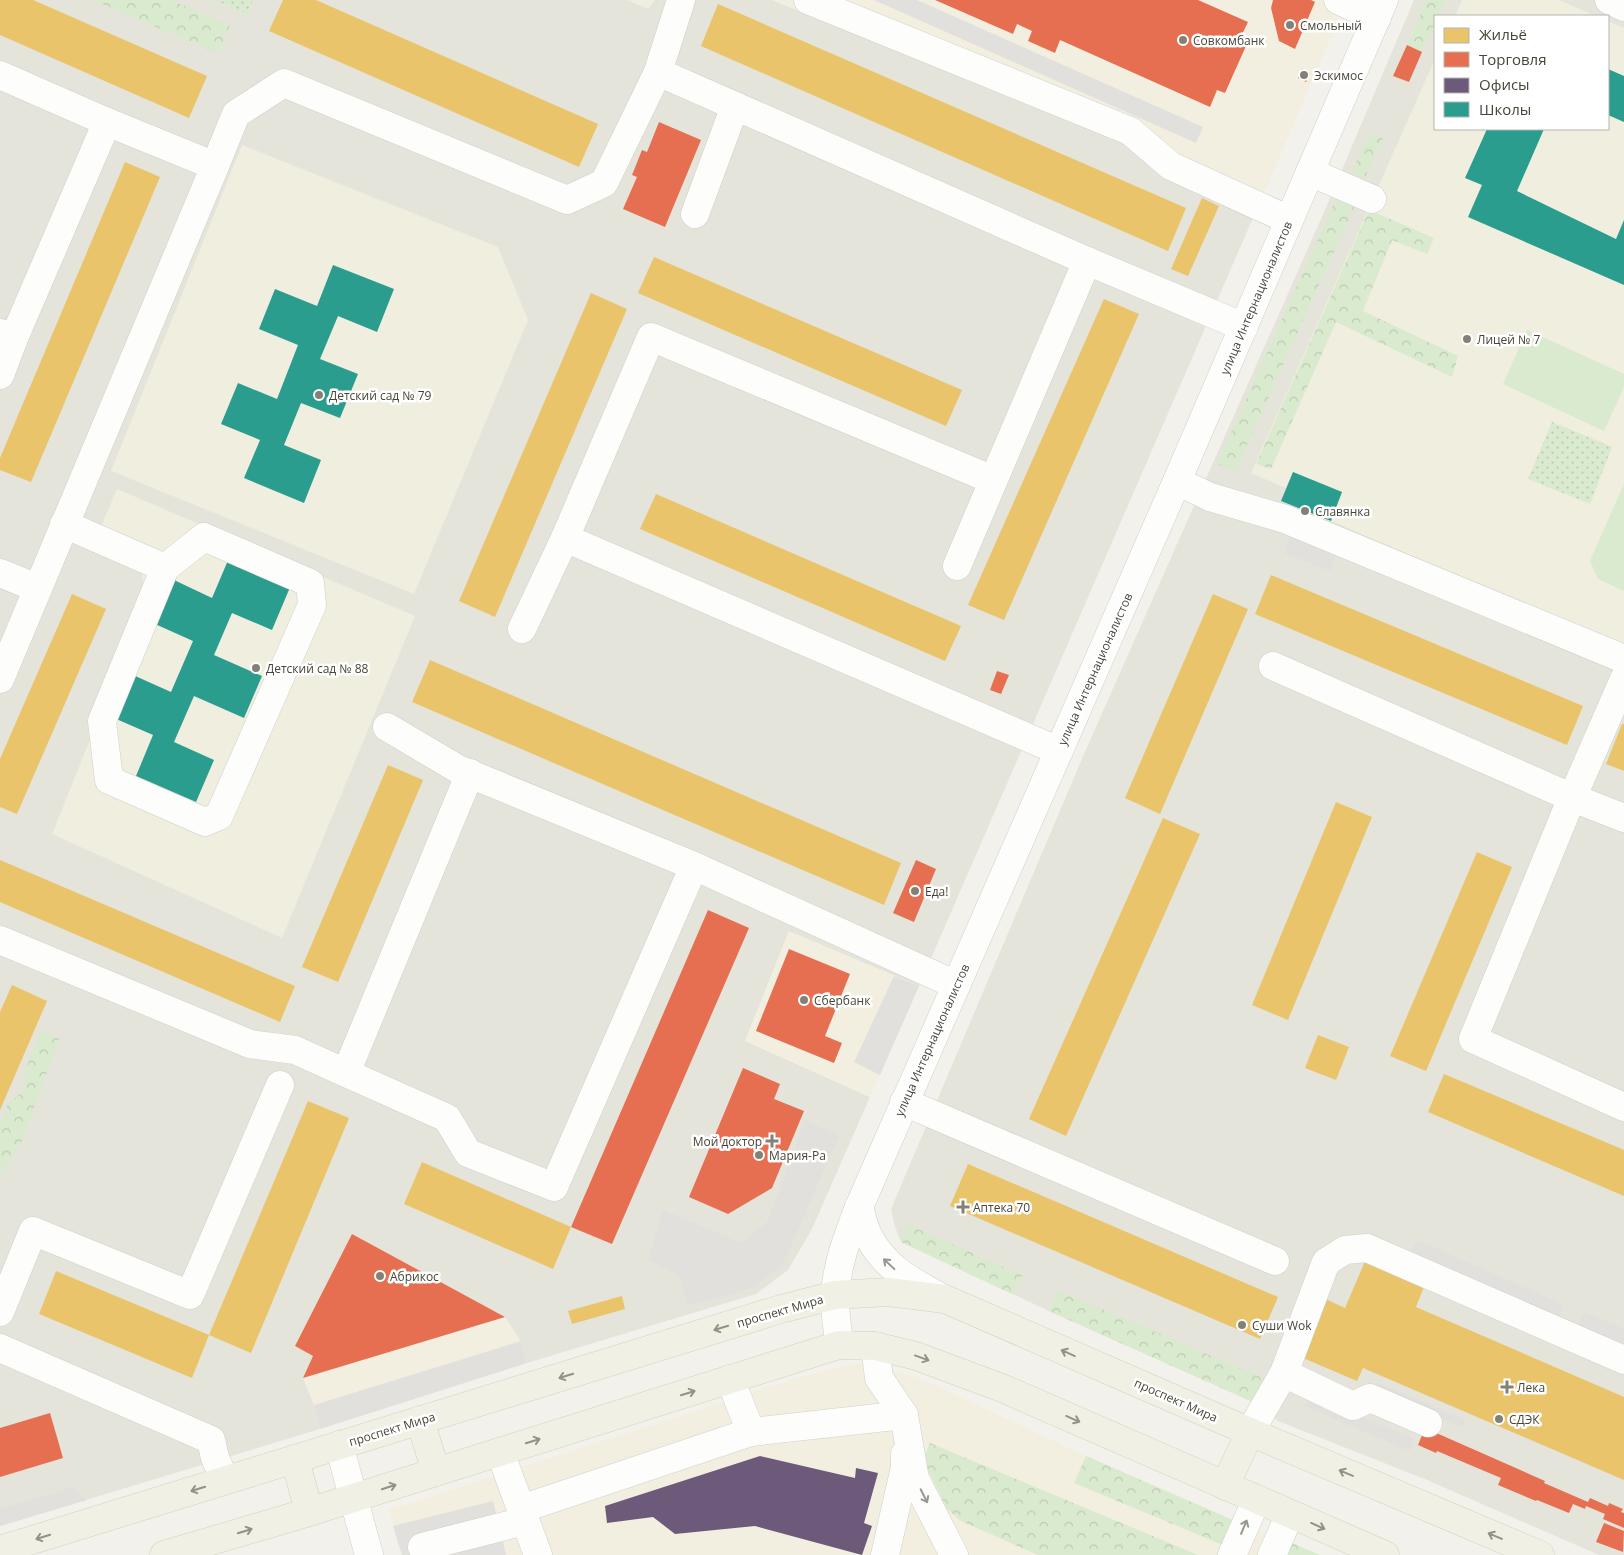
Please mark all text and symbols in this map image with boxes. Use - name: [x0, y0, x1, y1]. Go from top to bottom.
- legend: [1434, 15, 1609, 130]
- place label: Смольный: [1300, 17, 1362, 34]
- marker: Смольный: [1284, 19, 1296, 31]
- text: Жильё: [1479, 24, 1527, 44]
- place label: Совкомбанк: [1193, 32, 1265, 49]
- marker: Совкомбанк: [1177, 34, 1189, 46]
- text: Торговля: [1479, 49, 1546, 69]
- place label: Эскимос: [1314, 67, 1363, 84]
- marker: Эскимос: [1298, 69, 1310, 81]
- text: Офисы: [1479, 74, 1530, 94]
- text: Школы: [1479, 99, 1531, 119]
- street label: улица Интернационалистов: [1216, 219, 1296, 377]
- place label: Лицей № 7: [1477, 331, 1540, 348]
- marker: Лицей № 7: [1461, 333, 1473, 345]
- place label: Детский сад № 79: [329, 387, 432, 404]
- marker: Детский сад № 79: [313, 389, 325, 401]
- place label: Славянка: [1315, 503, 1370, 520]
- marker: Славянка: [1299, 505, 1311, 517]
- street label: улица Интернационалистов: [1054, 590, 1136, 748]
- place label: Детский сад № 88: [266, 660, 369, 677]
- marker: Детский сад № 88: [250, 662, 262, 674]
- place label: Еда!: [925, 883, 948, 900]
- marker: Еда!: [909, 885, 921, 897]
- street label: улица Интернационалистов: [891, 961, 973, 1119]
- place label: Сбербанк: [814, 992, 871, 1009]
- marker: Сбербанк: [798, 994, 810, 1006]
- place label: Мой доктор: [693, 1133, 762, 1150]
- marker: Мой доктор: [766, 1135, 778, 1147]
- place label: Мария-Ра: [769, 1147, 826, 1164]
- marker: Мария-Ра: [753, 1149, 765, 1161]
- place label: Аптека 70: [973, 1199, 1030, 1216]
- marker: Аптека 70: [957, 1201, 969, 1213]
- one-way arrow: [883, 1258, 895, 1270]
- place label: Абрикос: [390, 1268, 439, 1285]
- marker: Абрикос: [374, 1270, 386, 1282]
- street label: проспект Мира: [735, 1291, 825, 1331]
- place label: Суши Wok: [1252, 1317, 1312, 1334]
- marker: Суши Wok: [1236, 1319, 1248, 1331]
- one-way arrow: [713, 1323, 729, 1333]
- one-way arrow: [1061, 1347, 1076, 1357]
- one-way arrow: [914, 1354, 930, 1363]
- one-way arrow: [558, 1371, 574, 1381]
- street label: проспект Мира: [1132, 1374, 1220, 1426]
- place label: Лека: [1517, 1379, 1545, 1396]
- marker: Лека: [1501, 1381, 1513, 1393]
- one-way arrow: [679, 1387, 695, 1397]
- street label: проспект Мира: [347, 1408, 437, 1450]
- place label: СДЭК: [1509, 1411, 1540, 1428]
- marker: СДЭК: [1493, 1413, 1505, 1425]
- one-way arrow: [1065, 1415, 1080, 1425]
- one-way arrow: [524, 1436, 540, 1446]
- one-way arrow: [1339, 1467, 1354, 1477]
- one-way arrow: [381, 1481, 397, 1491]
- one-way arrow: [190, 1484, 206, 1494]
- one-way arrow: [920, 1488, 929, 1503]
- one-way arrow: [1240, 1520, 1250, 1535]
- one-way arrow: [1310, 1521, 1325, 1531]
- one-way arrow: [236, 1526, 252, 1536]
- one-way arrow: [1488, 1531, 1503, 1540]
- one-way arrow: [35, 1532, 51, 1542]

